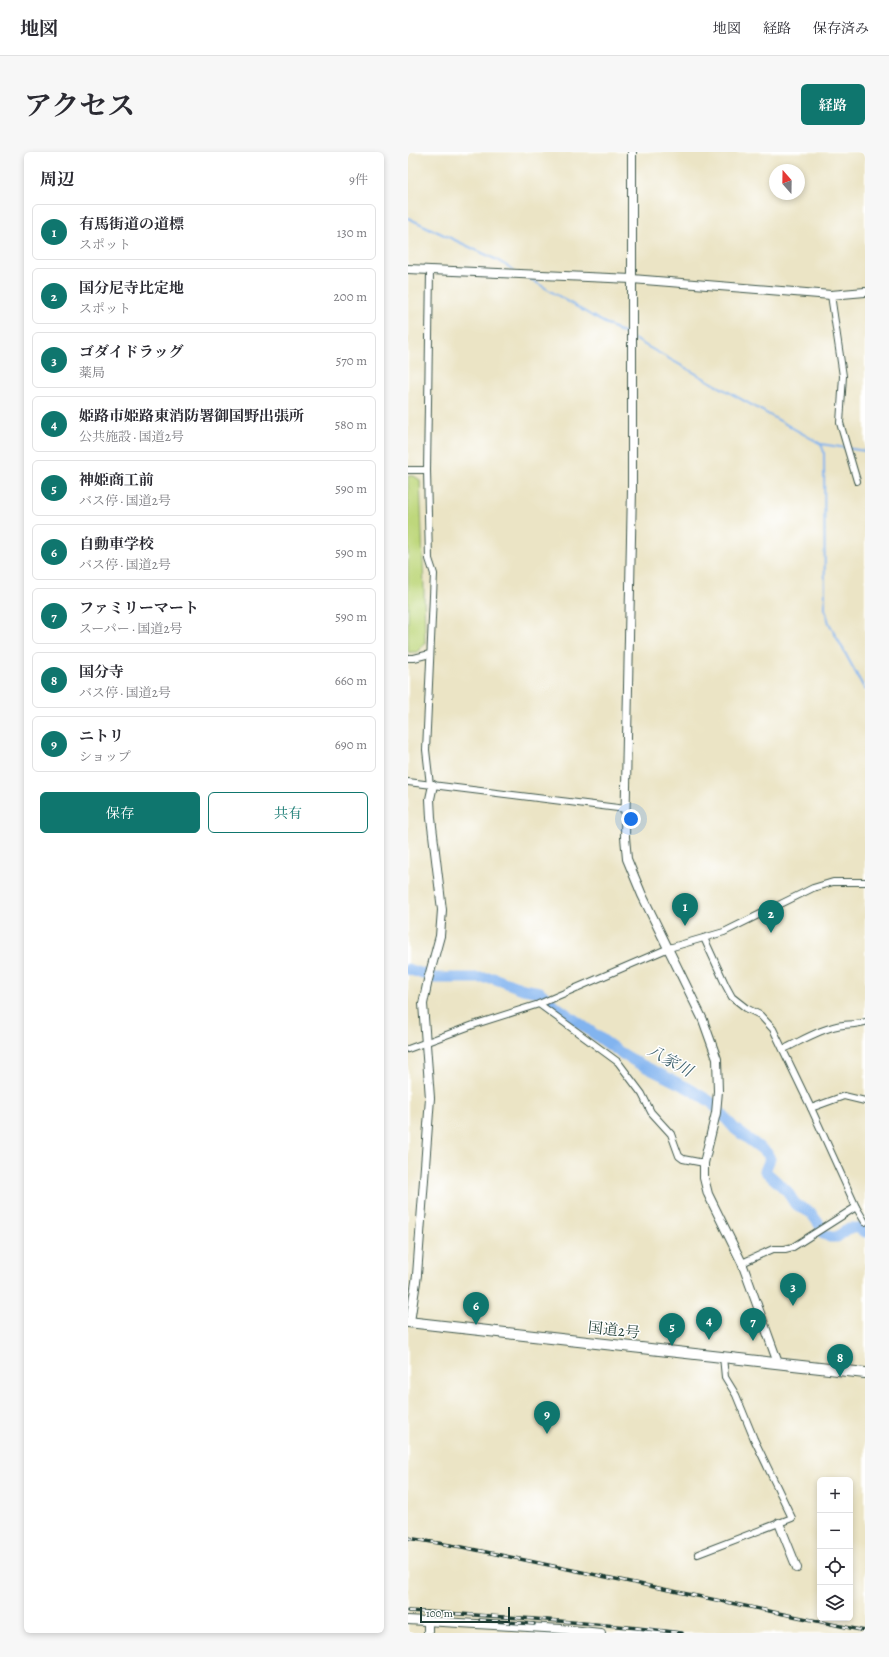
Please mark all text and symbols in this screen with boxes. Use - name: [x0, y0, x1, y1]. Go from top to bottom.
- text: 地図: [20, 16, 58, 42]
- text: 地図: [713, 19, 741, 38]
- text: 経路: [763, 19, 791, 38]
- text: 保存済み: [813, 19, 869, 38]
- button: 経路: [801, 84, 865, 125]
- text: アクセス: [24, 87, 135, 125]
- north arrow: [769, 164, 805, 200]
- text: 周辺: [40, 168, 74, 191]
- text: 9件: [349, 171, 368, 188]
- text: 有馬街道の道標: [79, 214, 184, 234]
- text: 1: [52, 224, 56, 241]
- text: 130 m: [337, 224, 367, 241]
- text: スポット: [79, 236, 131, 253]
- text: 国分尼寺比定地: [79, 278, 184, 298]
- text: 2: [51, 288, 57, 305]
- text: 200 m: [334, 288, 367, 305]
- text: スポット: [79, 300, 131, 317]
- text: ゴダイドラッグ: [79, 342, 183, 362]
- text: 3: [51, 352, 57, 369]
- text: 570 m: [336, 352, 367, 369]
- text: 薬局: [79, 364, 105, 381]
- text: 姫路市姫路東消防署御国野出張所: [79, 406, 304, 426]
- text: 4: [51, 416, 57, 433]
- text: 580 m: [335, 416, 367, 433]
- text: 公共施設 · 国道2号: [79, 428, 184, 445]
- text: 神姫商工前: [79, 470, 154, 490]
- text: 5: [51, 480, 57, 497]
- text: 590 m: [335, 480, 367, 497]
- text: バス停 · 国道2号: [79, 492, 171, 509]
- text: 自動車学校: [79, 534, 154, 554]
- text: 6: [51, 544, 57, 561]
- text: 590 m: [335, 544, 367, 561]
- text: バス停 · 国道2号: [79, 556, 171, 573]
- text: ファミリーマート: [79, 598, 199, 618]
- text: 7: [51, 608, 57, 625]
- text: 590 m: [335, 608, 367, 625]
- text: スーパー · 国道2号: [79, 620, 183, 637]
- text: 国分寺: [79, 662, 124, 682]
- text: 8: [51, 672, 57, 689]
- text: 660 m: [335, 672, 367, 689]
- text: バス停 · 国道2号: [79, 684, 171, 701]
- text: ニトリ: [79, 726, 124, 746]
- text: 9: [51, 736, 57, 753]
- text: 690 m: [335, 736, 367, 753]
- text: ショップ: [79, 748, 131, 765]
- button: 保存: [40, 792, 200, 833]
- button: 共有: [208, 792, 368, 833]
- your location: [621, 809, 641, 829]
- pin: 1: [672, 893, 698, 926]
- pin: 2: [758, 900, 784, 933]
- water label: 八家川: [644, 1040, 698, 1083]
- pin: 3: [780, 1273, 806, 1306]
- pin: 6: [463, 1292, 489, 1325]
- pin: 4: [696, 1307, 722, 1340]
- pin: 7: [740, 1308, 766, 1341]
- pin: 5: [659, 1313, 685, 1346]
- street label: 国道2号: [587, 1317, 641, 1343]
- pin: 8: [827, 1344, 853, 1377]
- pin: 9: [534, 1401, 560, 1434]
- map controls: [817, 1477, 853, 1621]
- button: +: [817, 1477, 853, 1513]
- button: −: [817, 1513, 853, 1549]
- button: locate: [817, 1549, 853, 1585]
- button: layers: [817, 1585, 853, 1621]
- scale bar: [420, 1605, 510, 1624]
- text: 100 m: [426, 1606, 453, 1621]

